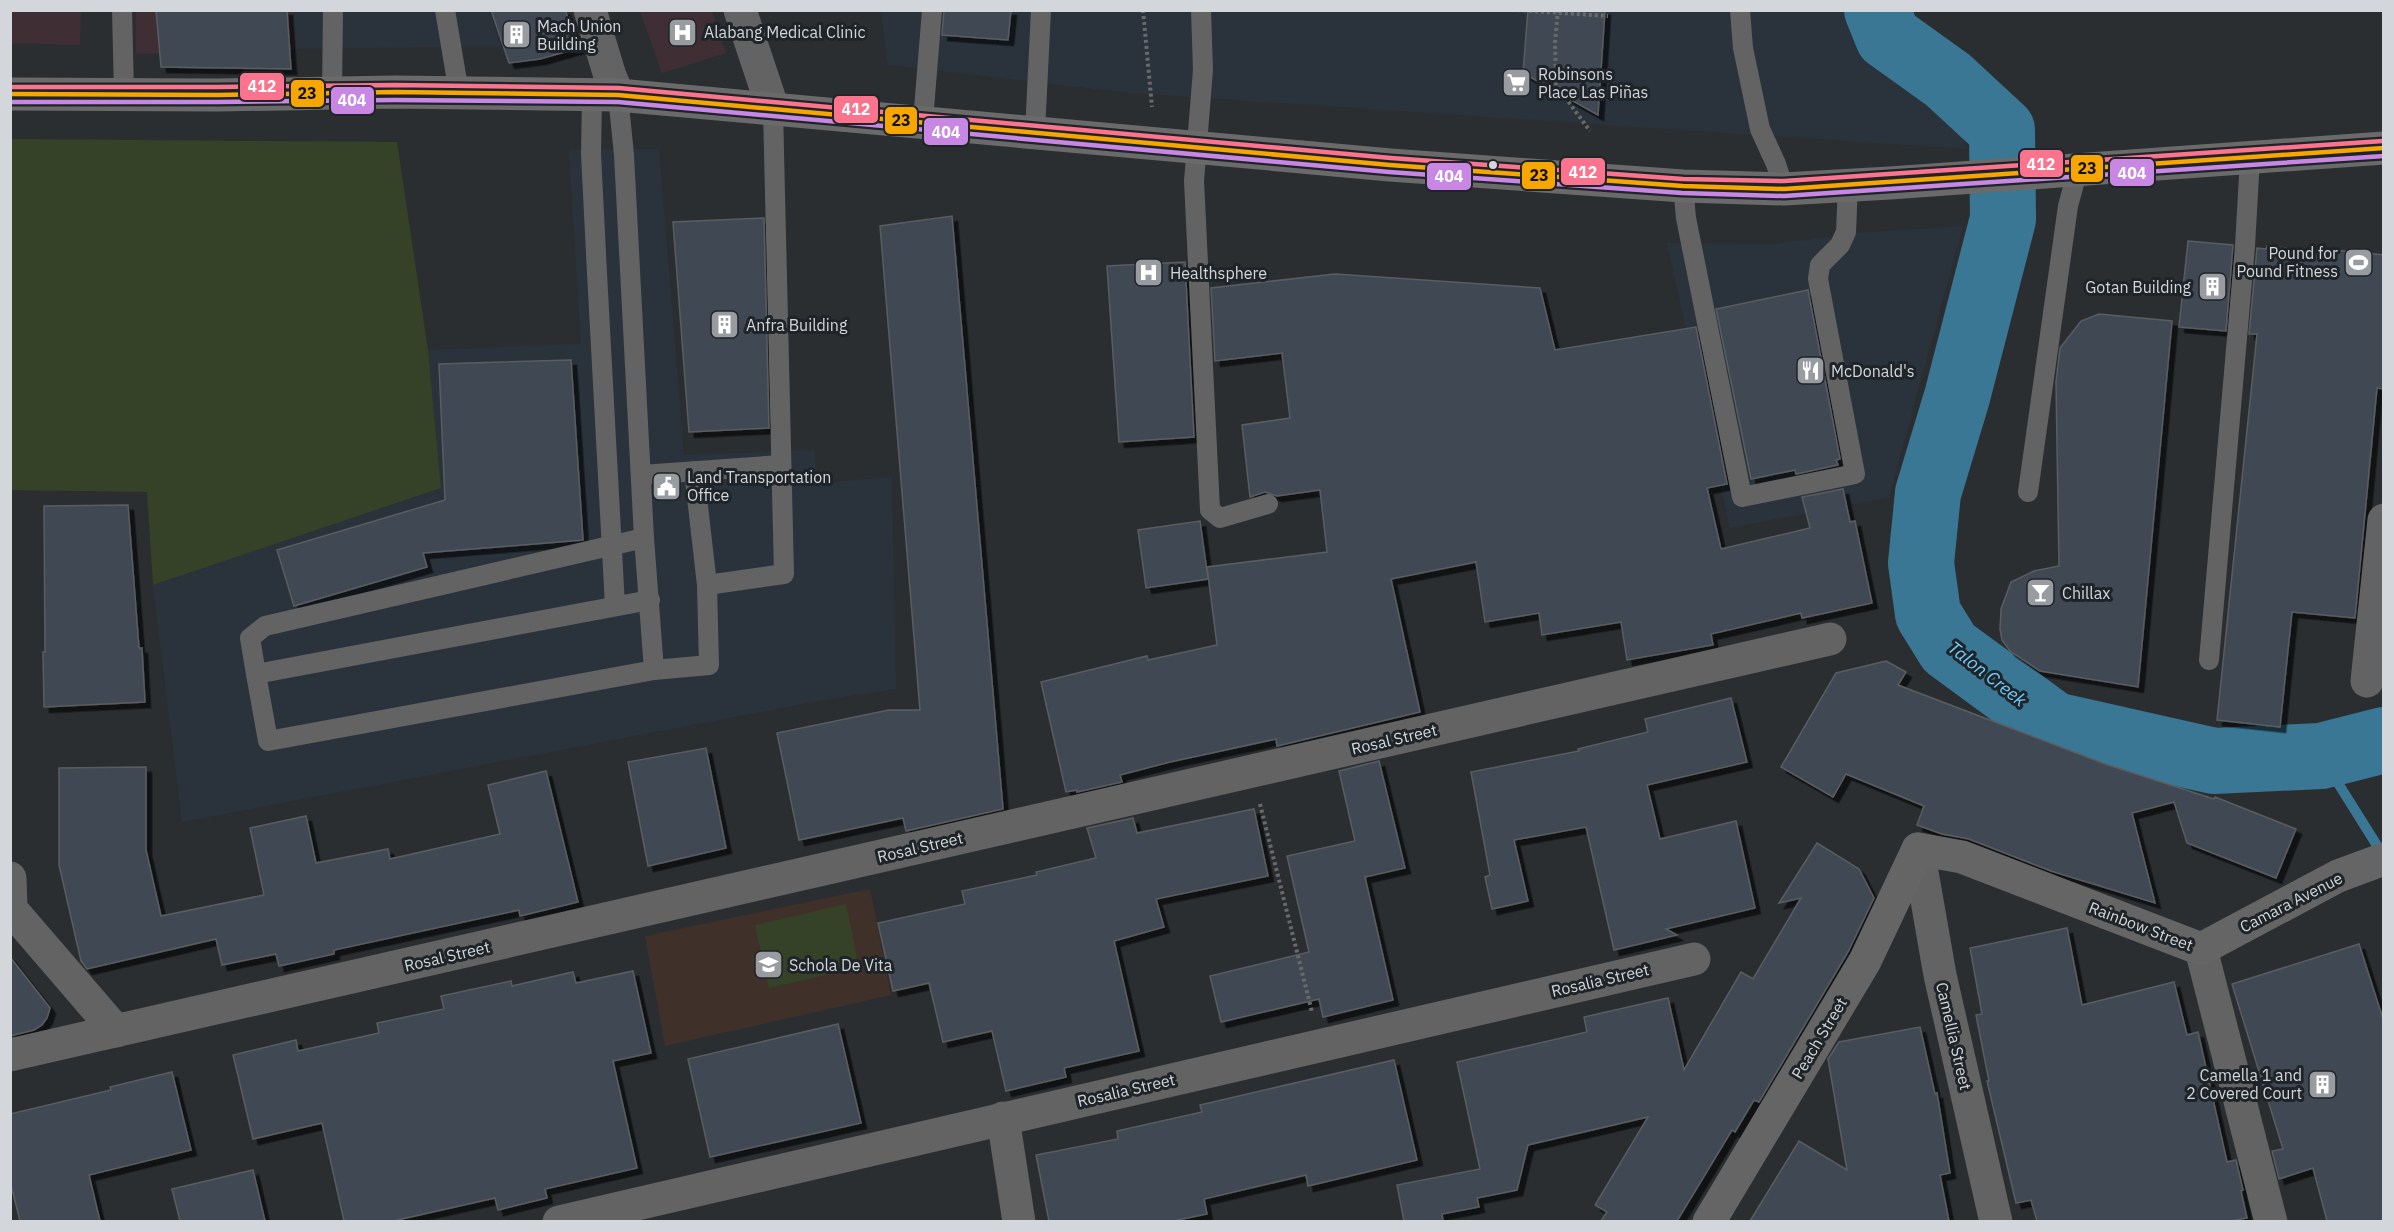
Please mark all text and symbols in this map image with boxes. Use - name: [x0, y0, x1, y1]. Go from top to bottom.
- place label: Mach Union Building: [537, 16, 621, 54]
- hospital icon: Alabang Medical Clinic: [667, 16, 699, 48]
- building icon: Mach Union Building: [500, 19, 532, 51]
- place label: Alabang Medical Clinic: [704, 22, 866, 42]
- place label: Robinsons Place Las Piñas: [1538, 64, 1648, 102]
- supermarket icon: Robinsons Place Las Piñas: [1501, 67, 1533, 99]
- line badge: 412: [239, 72, 285, 101]
- text: 412: [248, 76, 276, 96]
- line badge: 23: [290, 79, 325, 108]
- text: 23: [297, 83, 317, 103]
- line badge: 404: [330, 86, 375, 115]
- text: 404: [338, 90, 367, 110]
- line badge: 412: [833, 95, 879, 124]
- text: 412: [842, 99, 870, 119]
- line badge: 23: [884, 106, 918, 135]
- text: 23: [891, 110, 911, 130]
- line badge: 404: [923, 117, 969, 146]
- text: 404: [932, 122, 961, 142]
- line badge: 412: [2019, 149, 2064, 178]
- text: 412: [2027, 154, 2055, 174]
- line badge: 23: [2070, 154, 2104, 183]
- line badge: 412: [1560, 157, 1606, 186]
- text: 23: [2077, 158, 2097, 178]
- line badge: 404: [2109, 158, 2155, 187]
- unlabelled marker: [1487, 159, 1499, 171]
- line badge: 23: [1521, 161, 1556, 190]
- line badge: 404: [1426, 162, 1472, 191]
- text: 412: [1569, 162, 1597, 182]
- text: 404: [2118, 163, 2147, 183]
- text: 23: [1529, 165, 1549, 185]
- text: 404: [1435, 166, 1464, 186]
- place label: Pound for Pound Fitness: [2237, 243, 2338, 281]
- sports icon: Pound for Pound Fitness: [2343, 246, 2375, 278]
- hospital icon: Healthsphere: [1133, 257, 1165, 289]
- place label: Healthsphere: [1170, 263, 1267, 283]
- building icon: Gotan Building: [2196, 271, 2228, 303]
- place label: Gotan Building: [2085, 277, 2192, 297]
- building icon: Anfra Building: [709, 309, 741, 341]
- place label: Anfra Building: [746, 315, 848, 335]
- restaurant icon: McDonald's: [1794, 355, 1826, 387]
- place label: McDonald's: [1831, 361, 1915, 381]
- place label: Land Transportation Office: [687, 467, 831, 505]
- public building icon: Land Transportation Office: [650, 470, 682, 502]
- bar icon: Chillax: [2025, 577, 2057, 609]
- place label: Chillax: [2062, 583, 2110, 603]
- water label: Talon Creek: [1943, 636, 2032, 712]
- street label: Rosal Street: [1349, 719, 1439, 759]
- street label: Rosal Street: [875, 827, 965, 867]
- street label: Camara Avenue: [2236, 867, 2346, 936]
- street label: Rainbow Street: [2086, 897, 2196, 955]
- street label: Rosal Street: [402, 936, 492, 976]
- school or university icon: Schola De Vita: [752, 949, 784, 981]
- place label: Schola De Vita: [789, 955, 893, 975]
- street label: Rosalia Street: [1549, 959, 1651, 1001]
- street label: Camellia Street: [1932, 980, 1976, 1092]
- street label: Peach Street: [1787, 994, 1851, 1082]
- place label: Camella 1 and 2 Covered Court: [2186, 1065, 2302, 1103]
- building icon: Camella 1 and 2 Covered Court: [2307, 1068, 2339, 1100]
- street label: Rosalia Street: [1075, 1069, 1177, 1111]

